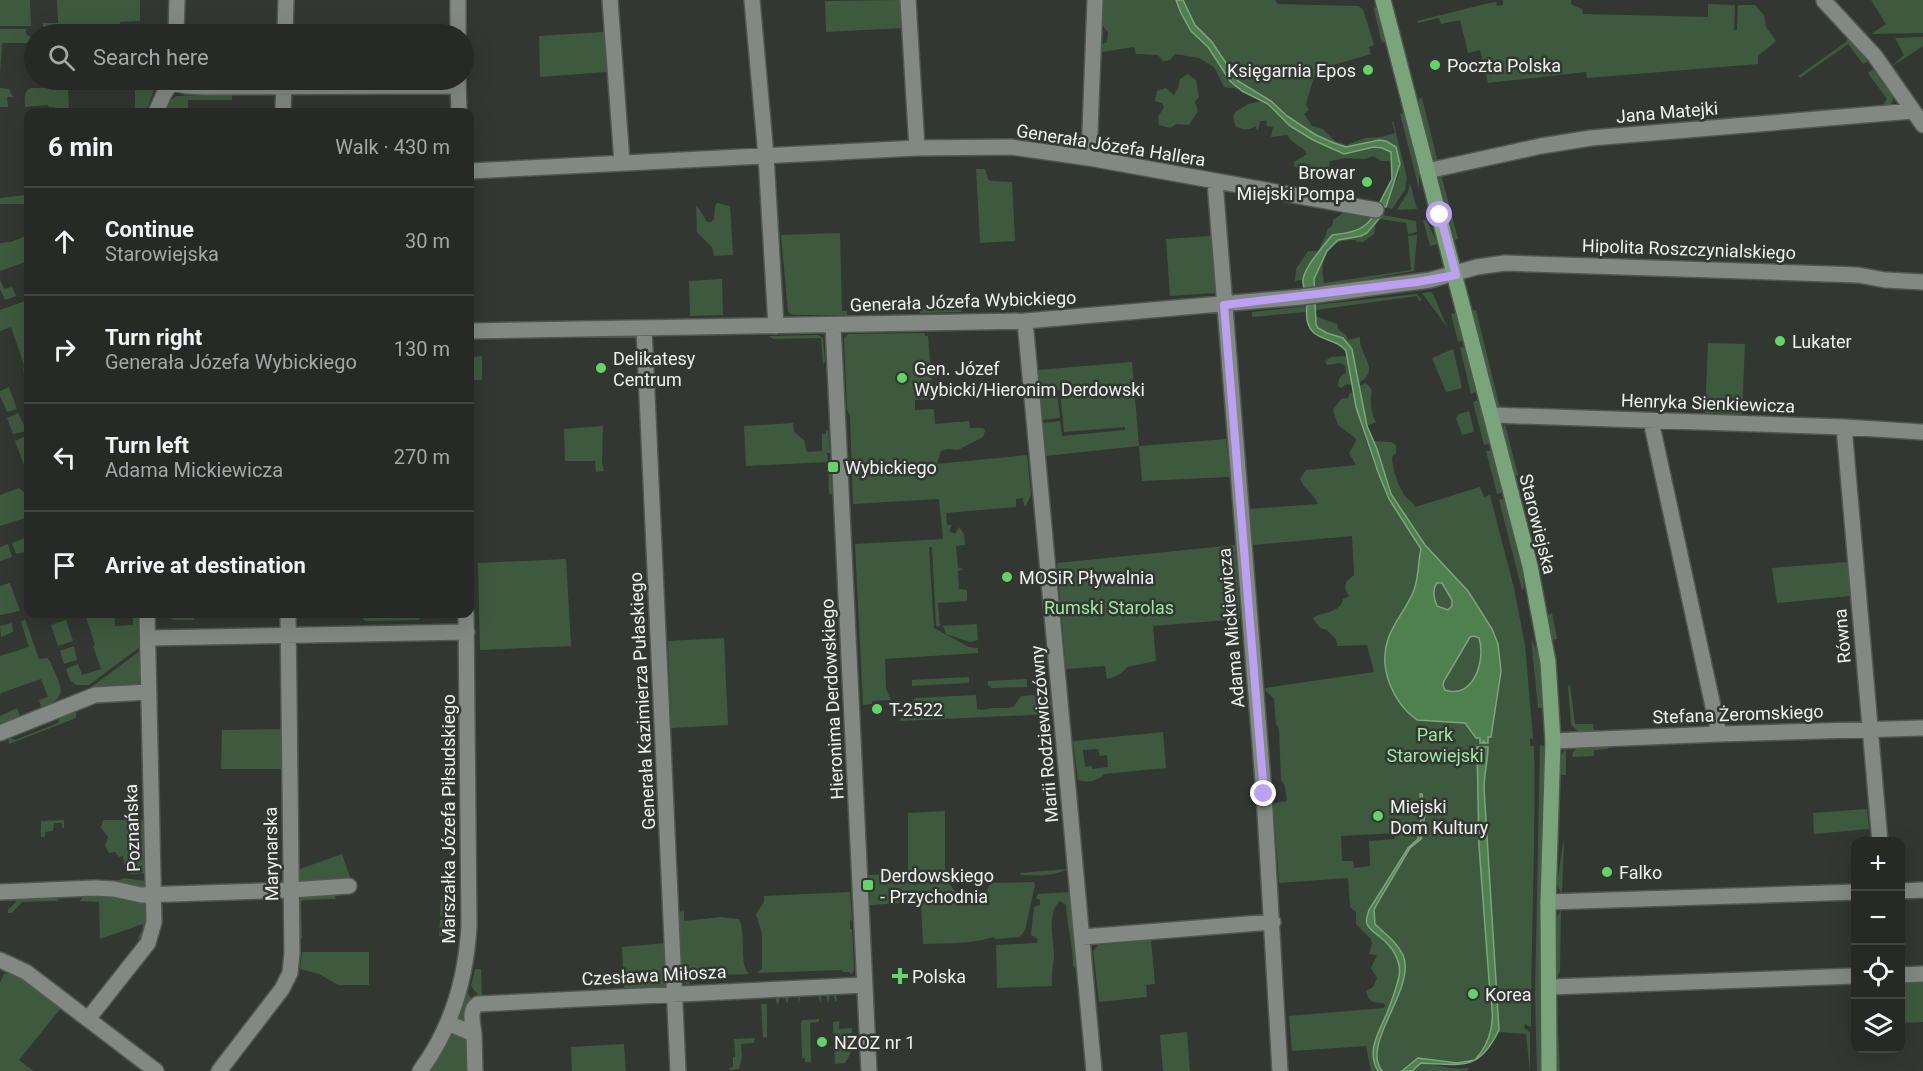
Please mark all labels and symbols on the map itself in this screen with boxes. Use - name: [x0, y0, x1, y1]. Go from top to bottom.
- place label: Poczta Polska: [1447, 55, 1561, 76]
- marker: Poczta Polska: [1428, 58, 1442, 72]
- place label: Księgarnia Epos: [1227, 60, 1356, 81]
- marker: Księgarnia Epos: [1361, 63, 1375, 77]
- street label: Jana Matejki: [1615, 97, 1719, 127]
- street label: Generała Józefa Hallera: [1015, 120, 1207, 170]
- place label: Browar Miejski Pompa: [1237, 162, 1355, 204]
- marker: Browar Miejski Pompa: [1360, 175, 1374, 189]
- route start: [1426, 201, 1452, 227]
- street label: Hipolita Roszczynialskiego: [1582, 235, 1796, 263]
- street label: Generała Józefa Wybickiego: [849, 287, 1077, 315]
- place label: Lukater: [1792, 331, 1852, 352]
- marker: Lukater: [1773, 334, 1787, 348]
- place label: Delikatesy Centrum: [613, 348, 696, 390]
- place label: Gen. Józef Wybicki/Hieronim Derdowski: [914, 358, 1145, 400]
- marker: Delikatesy Centrum: [594, 361, 608, 375]
- marker: Gen. Józef Wybicki/Hieronim Derdowski: [895, 371, 909, 385]
- street label: Henryka Sienkiewicza: [1621, 389, 1795, 417]
- place label: Wybickiego: [845, 457, 937, 478]
- marker: Wybickiego: [826, 460, 840, 474]
- street label: Starowiejska: [1515, 472, 1561, 576]
- street label: Adama Mickiewicza: [1214, 547, 1248, 709]
- place label: MOSiR Pływalnia: [1019, 567, 1154, 588]
- marker: MOSiR Pływalnia: [1000, 570, 1014, 584]
- street label: Generała Kazimierza Pułaskiego: [625, 572, 659, 830]
- park label: Rumski Starolas: [1044, 597, 1174, 618]
- street label: Hieronima Derdowskiego: [816, 598, 848, 800]
- street label: Równa: [1829, 608, 1855, 664]
- street label: Marii Rodziewiczówny: [1026, 644, 1062, 823]
- street label: Marszałka Józefa Piłsudskiego: [438, 694, 459, 944]
- place label: T-2522: [889, 699, 943, 720]
- street label: Stefana Żeromskiego: [1652, 701, 1824, 727]
- marker: T-2522: [870, 702, 884, 716]
- park label: Park Starowiejski: [1386, 724, 1484, 766]
- route end: [1250, 780, 1276, 806]
- street label: Poznańska: [120, 784, 144, 872]
- place label: Miejski Dom Kultury: [1390, 796, 1489, 838]
- street label: Marynarska: [260, 807, 282, 901]
- marker: Miejski Dom Kultury: [1371, 809, 1385, 823]
- place label: Falko: [1619, 862, 1662, 883]
- place label: Derdowskiego - Przychodnia: [880, 865, 994, 907]
- marker: Falko: [1600, 865, 1614, 879]
- marker: Derdowskiego - Przychodnia: [861, 878, 875, 892]
- street label: Czesława Miłosza: [581, 961, 727, 989]
- place label: Polska: [912, 966, 966, 987]
- marker: Polska: [893, 969, 907, 983]
- place label: Korea: [1485, 984, 1532, 1005]
- marker: Korea: [1466, 987, 1480, 1001]
- place label: NZOZ nr 1: [834, 1032, 915, 1053]
- marker: NZOZ nr 1: [815, 1035, 829, 1049]

